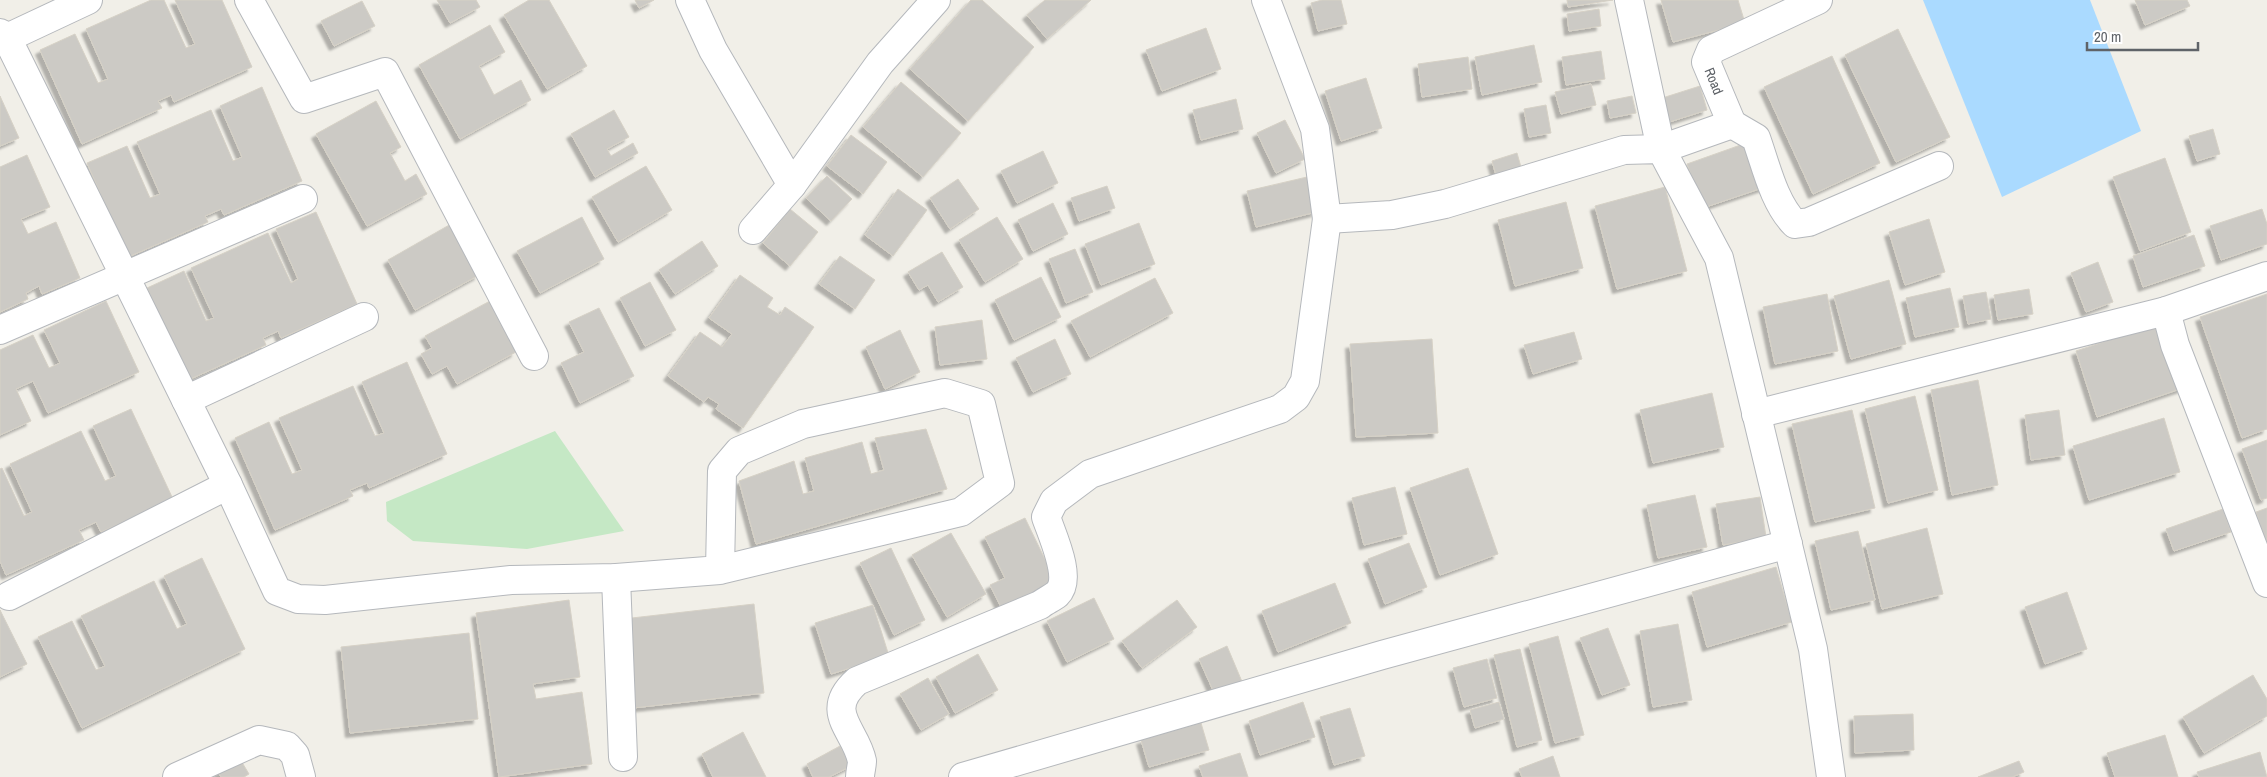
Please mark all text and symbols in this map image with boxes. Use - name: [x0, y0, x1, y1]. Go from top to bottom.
- scale bar: [2087, 20, 2198, 52]
- text: 20 m: [2094, 26, 2121, 47]
- street label: Road: [1701, 65, 1727, 97]

